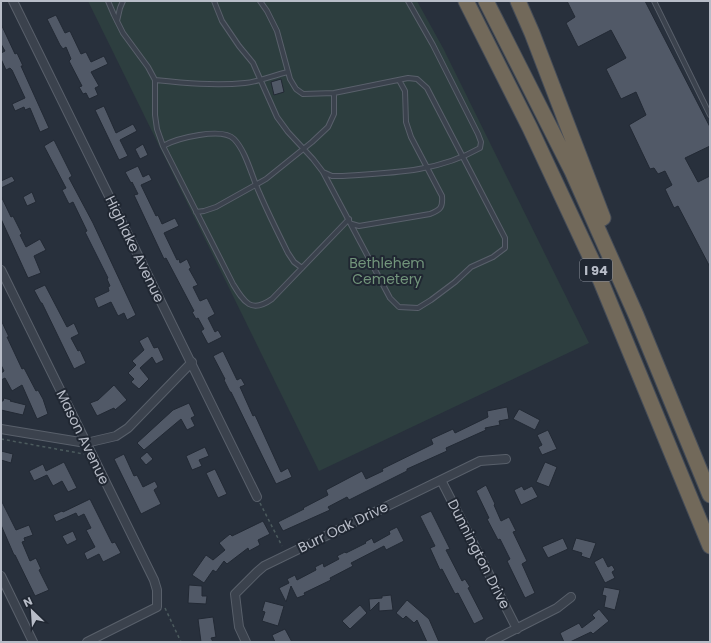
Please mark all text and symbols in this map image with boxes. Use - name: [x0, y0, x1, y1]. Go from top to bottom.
- street label: Highlake Avenue: [100, 192, 170, 306]
- park label: Bethlehem Cemetery: [349, 253, 425, 289]
- road number: I 94: [580, 259, 612, 281]
- street label: Mason Avenue: [51, 386, 115, 488]
- street label: Burr Oak Drive: [294, 496, 392, 558]
- street label: Dunnington Drive: [443, 496, 515, 613]
- north arrow: [12, 591, 52, 631]
- text: N: [21, 593, 35, 611]

